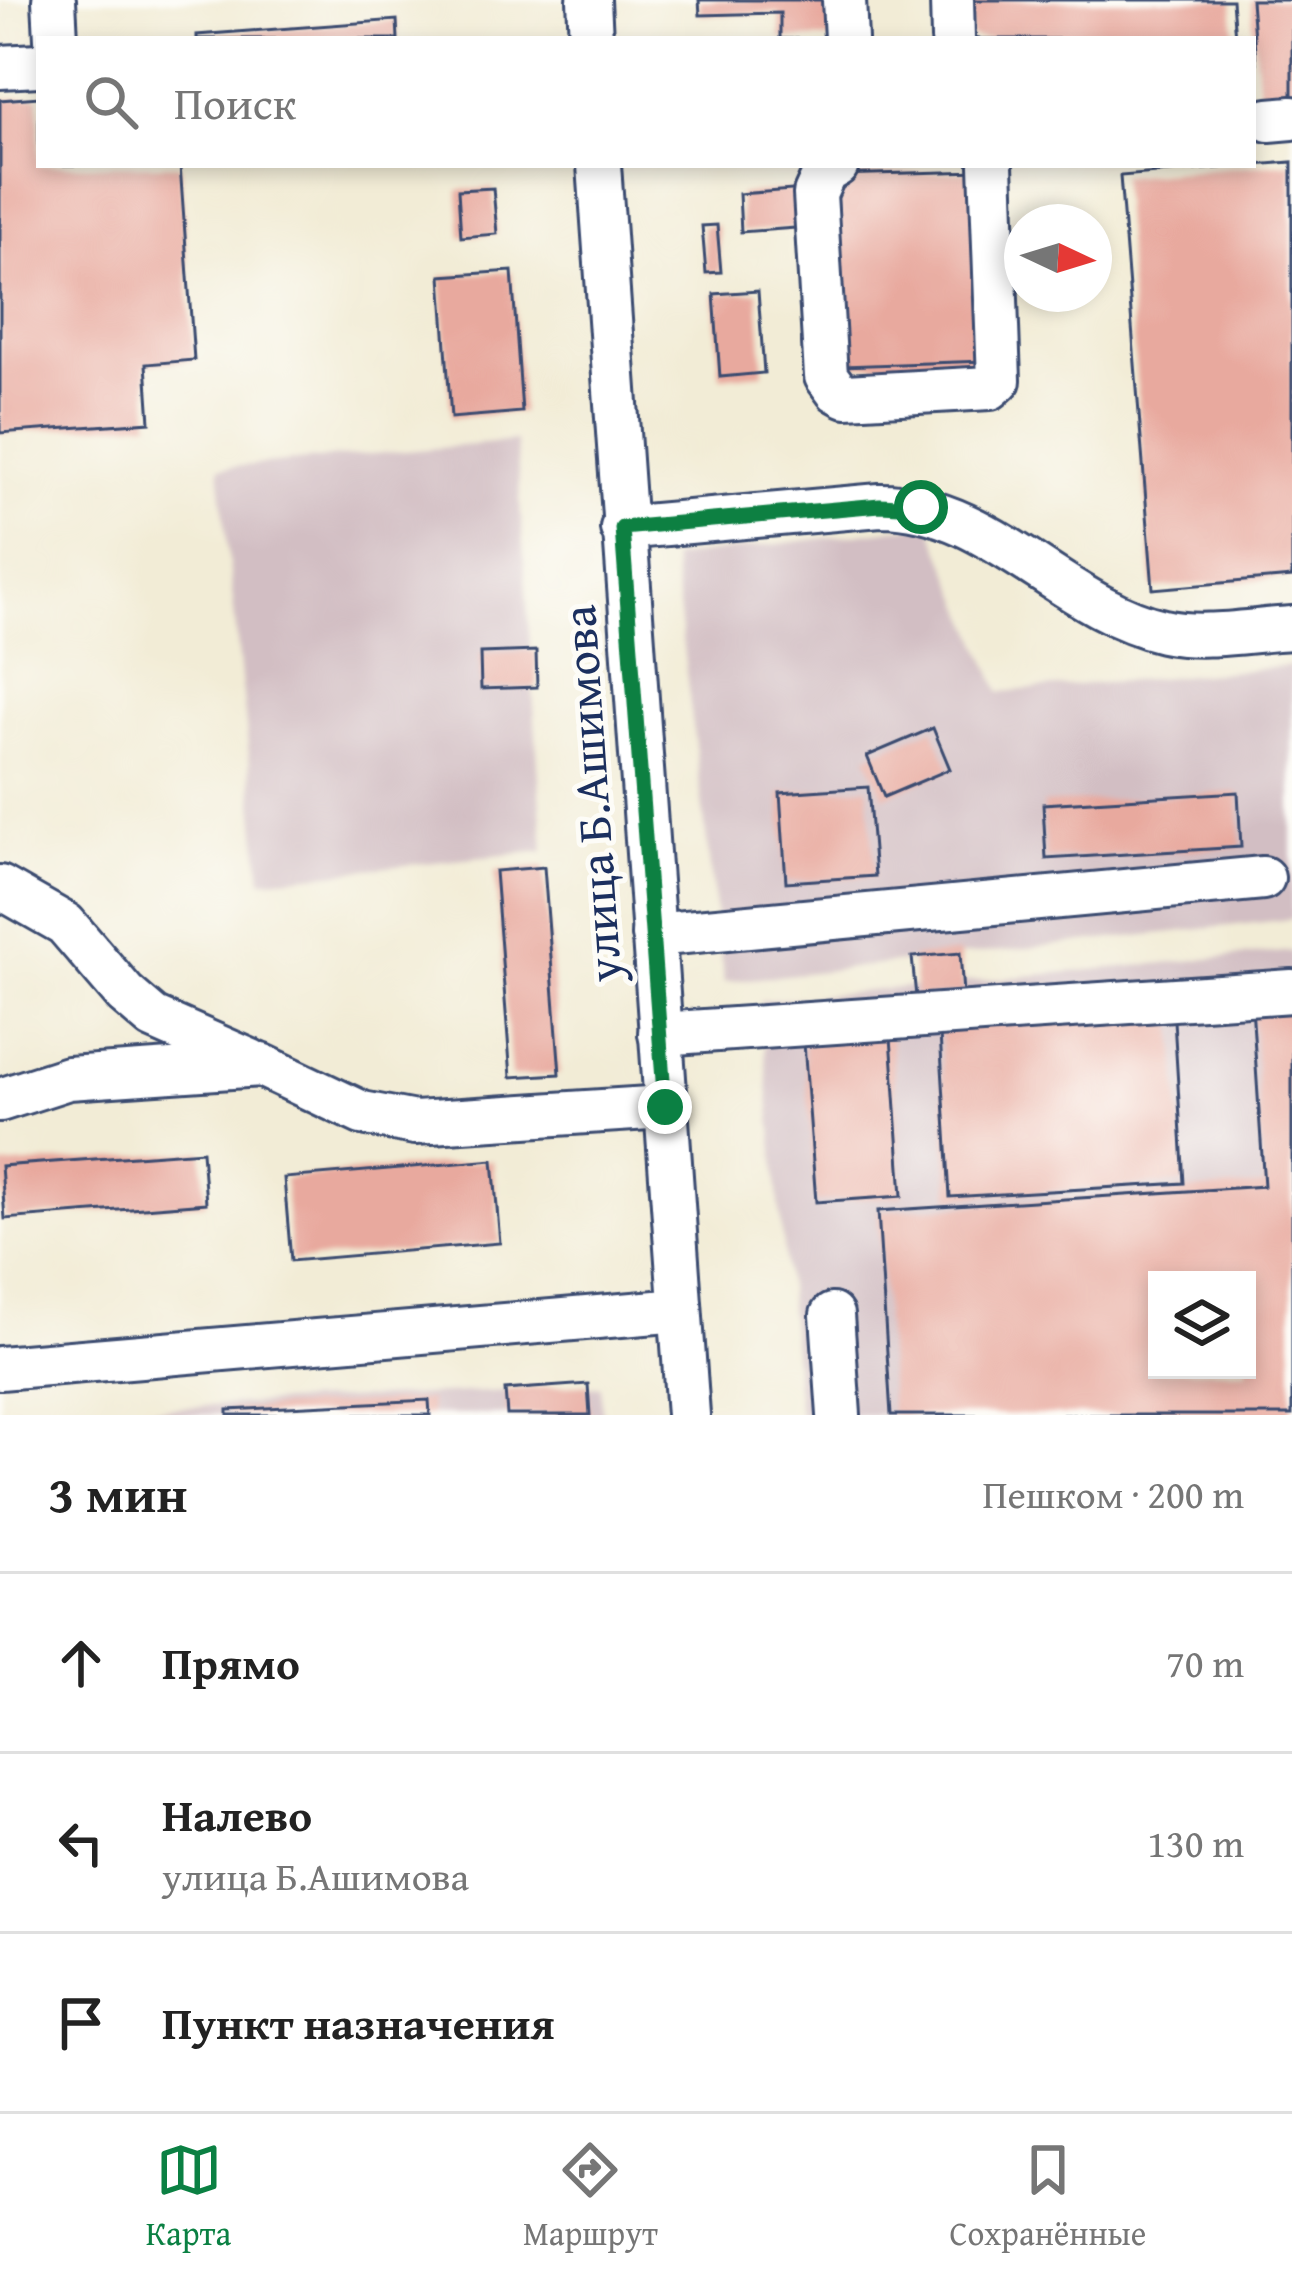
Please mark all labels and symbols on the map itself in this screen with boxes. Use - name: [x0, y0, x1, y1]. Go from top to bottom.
- north arrow: [1004, 204, 1112, 312]
- route start: [894, 480, 948, 534]
- street label: улица Б.Ашимова: [542, 603, 639, 986]
- route end: [638, 1080, 692, 1134]

